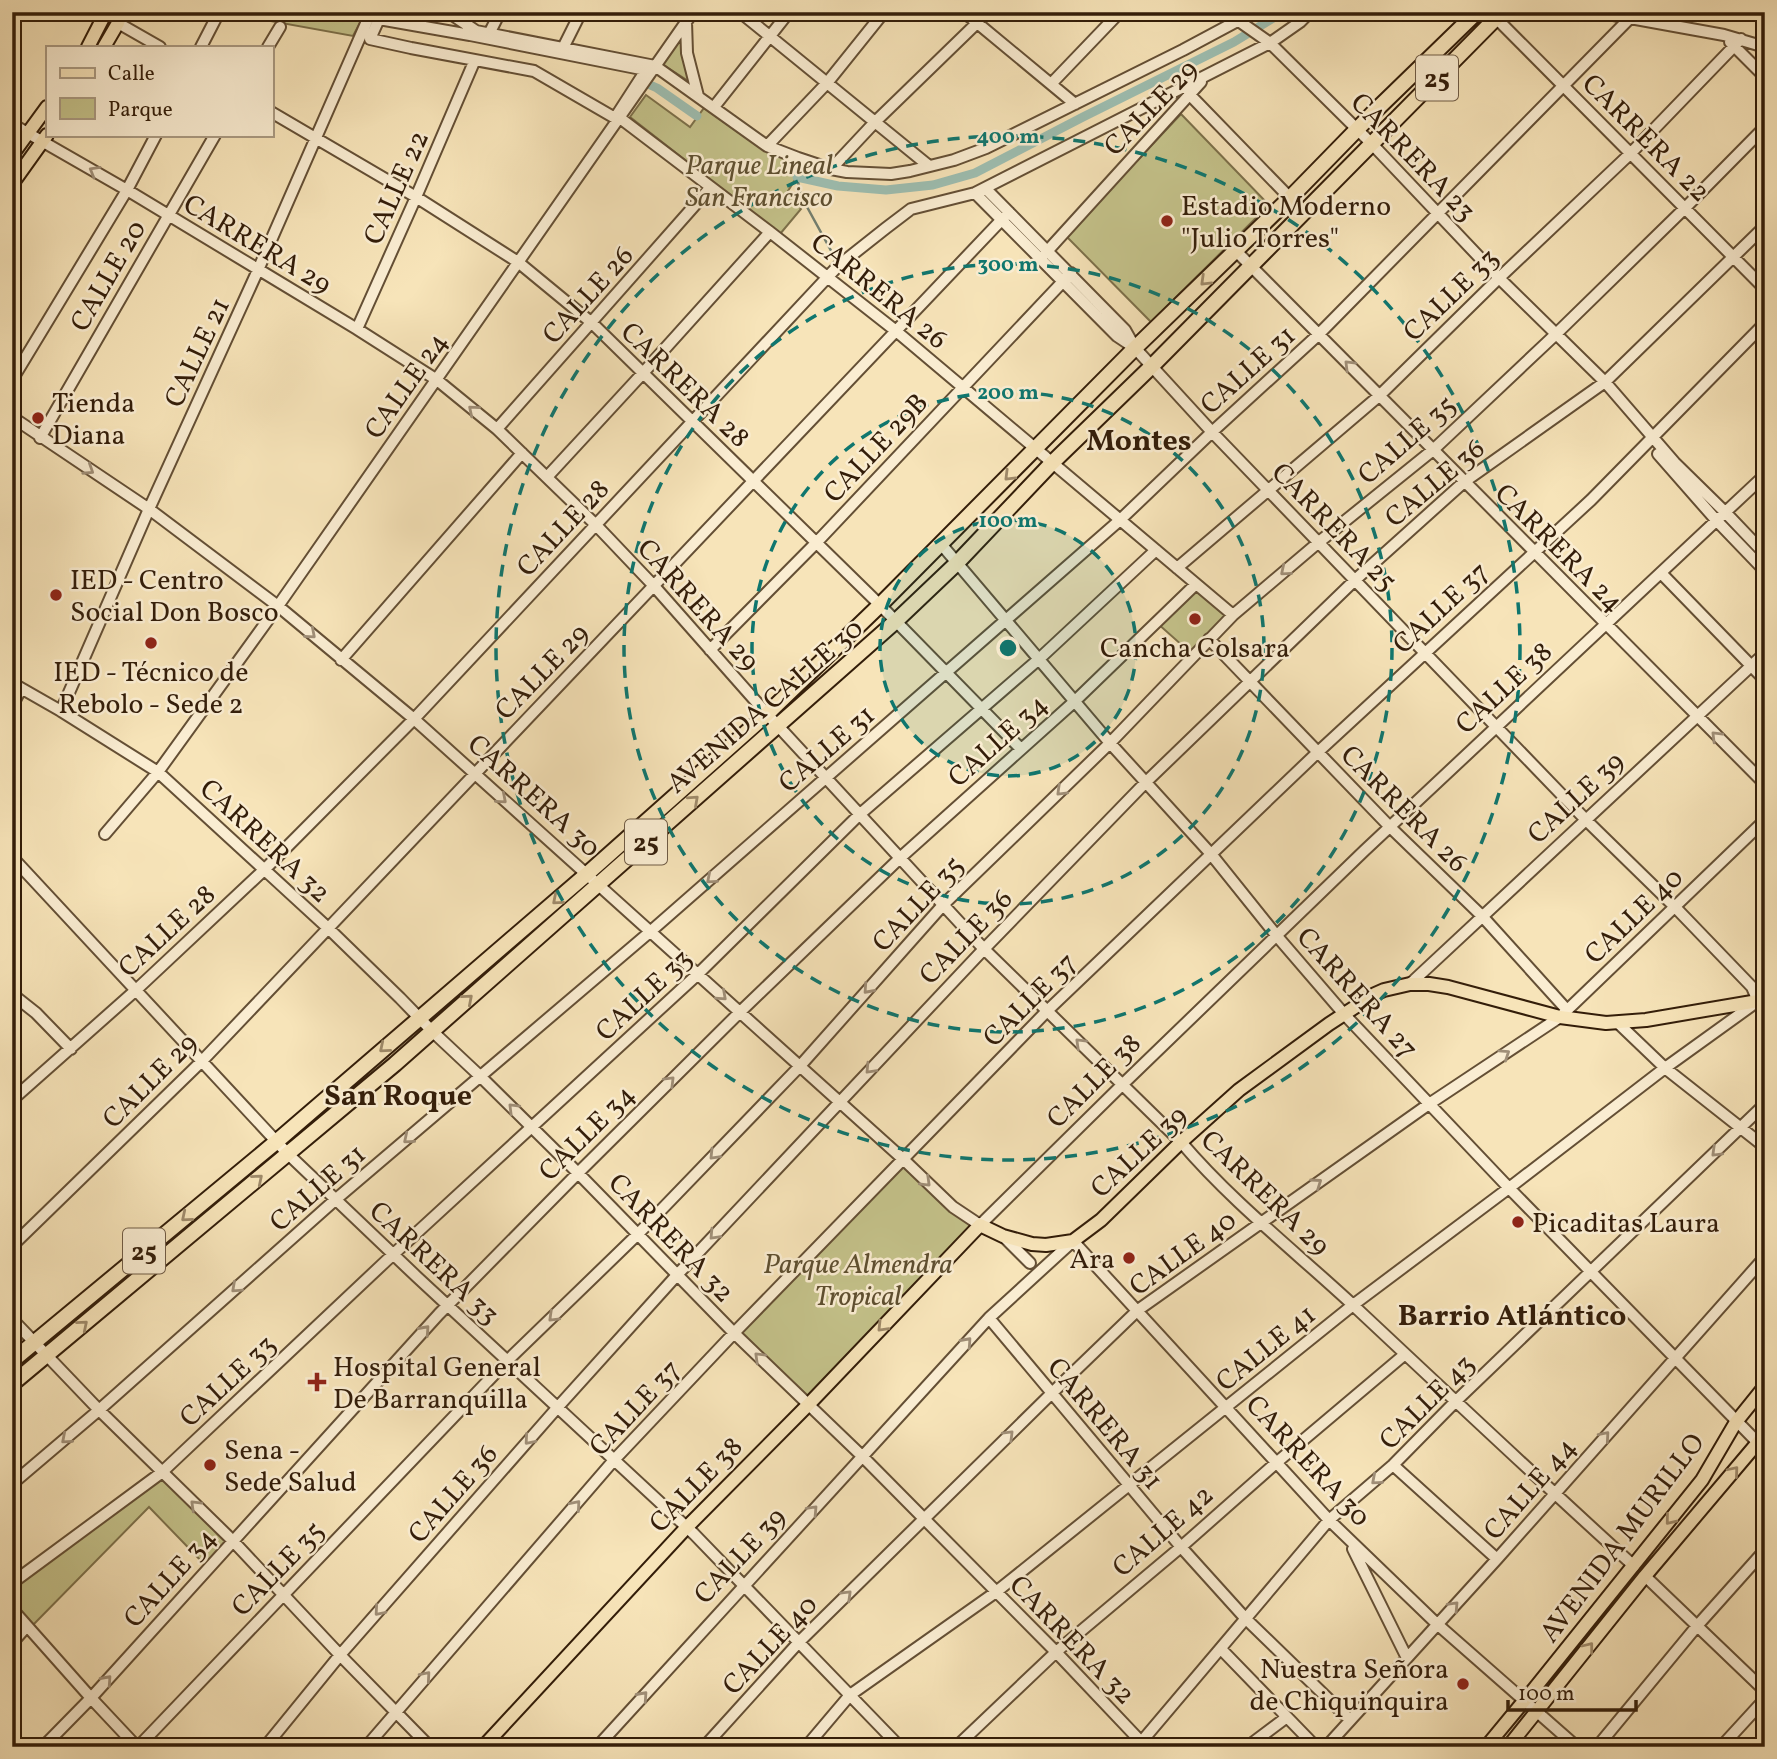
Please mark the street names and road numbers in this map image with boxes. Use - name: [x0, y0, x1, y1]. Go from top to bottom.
- street label: CALLE 29: [1096, 52, 1208, 166]
- road number: 25: [1416, 55, 1458, 100]
- street label: CARRERA 22: [1572, 66, 1718, 212]
- street label: CARRERA 23: [1341, 85, 1484, 231]
- street label: CALLE 22: [355, 125, 440, 251]
- street label: CARRERA 29: [175, 186, 338, 305]
- street label: CALLE 20: [62, 213, 157, 339]
- street label: CARRERA 26: [802, 224, 955, 359]
- street label: CALLE 26: [534, 238, 644, 353]
- street label: CALLE 33: [1395, 240, 1508, 351]
- street label: CALLE 21: [156, 292, 241, 414]
- street label: CARRERA 28: [611, 314, 758, 458]
- street label: CALLE 31: [1192, 317, 1305, 424]
- street label: CALLE 24: [356, 325, 458, 448]
- street label: CALLE 29B: [816, 385, 938, 512]
- street label: CALLE 35: [1350, 387, 1465, 495]
- street label: CALLE 36: [1377, 430, 1494, 537]
- street label: CARRERA 25: [1262, 455, 1405, 601]
- street label: CALLE 28: [508, 471, 619, 586]
- street label: CARRERA 24: [1485, 476, 1631, 622]
- street label: CARRERA 29: [627, 531, 767, 681]
- street label: CALLE 37: [1385, 554, 1499, 664]
- street label: AVENIDA CALLE 30: [659, 610, 873, 803]
- street label: CALLE 29: [487, 616, 599, 730]
- street label: CALLE 38: [1448, 634, 1562, 744]
- street label: CALLE 34: [940, 686, 1057, 797]
- street label: CALLE 31: [771, 697, 884, 803]
- street label: CARRERA 30: [458, 726, 609, 867]
- street label: CARRERA 26: [1331, 737, 1476, 882]
- street label: CALLE 39: [1520, 744, 1634, 854]
- street label: CARRERA 32: [190, 771, 338, 913]
- road number: 25: [625, 820, 667, 864]
- street label: CALLE 35: [864, 848, 974, 962]
- street label: CALLE 40: [1577, 860, 1693, 974]
- street label: CALLE 28: [110, 876, 225, 987]
- street label: CALLE 36: [911, 881, 1022, 994]
- street label: CARRERA 27: [1286, 919, 1426, 1068]
- street label: CALLE 33: [588, 941, 702, 1051]
- street label: CALLE 37: [975, 945, 1087, 1057]
- street label: CALLE 29: [94, 1025, 207, 1138]
- street label: CALLE 38: [1039, 1026, 1151, 1138]
- street label: CALLE 34: [531, 1077, 645, 1191]
- street label: CALLE 39: [1083, 1098, 1197, 1208]
- street label: CARRERA 29: [1191, 1122, 1338, 1266]
- street label: CALLE 31: [262, 1136, 375, 1242]
- street label: CARRERA 32: [598, 1165, 742, 1312]
- street label: CARRERA 33: [359, 1193, 507, 1335]
- street label: CALLE 40: [1122, 1202, 1245, 1306]
- road number: 25: [123, 1228, 165, 1274]
- street label: CALLE 41: [1208, 1296, 1325, 1401]
- street label: CALLE 33: [172, 1327, 286, 1437]
- street label: CALLE 43: [1371, 1346, 1484, 1459]
- street label: CARRERA 31: [1037, 1350, 1171, 1499]
- street label: CALLE 37: [581, 1352, 691, 1466]
- street label: CARRERA 30: [1236, 1387, 1379, 1536]
- street label: AVENIDA MURILLO: [1531, 1426, 1715, 1651]
- street label: CALLE 38: [641, 1429, 752, 1542]
- street label: CALLE 44: [1475, 1430, 1586, 1549]
- street label: CALLE 36: [400, 1437, 508, 1553]
- street label: CALLE 42: [1104, 1477, 1223, 1587]
- street label: CALLE 39: [686, 1500, 796, 1614]
- street label: CALLE 35: [223, 1513, 334, 1626]
- street label: CALLE 34: [115, 1520, 226, 1637]
- street label: CARRERA 32: [999, 1567, 1143, 1714]
- street label: CALLE 40: [714, 1587, 827, 1704]

